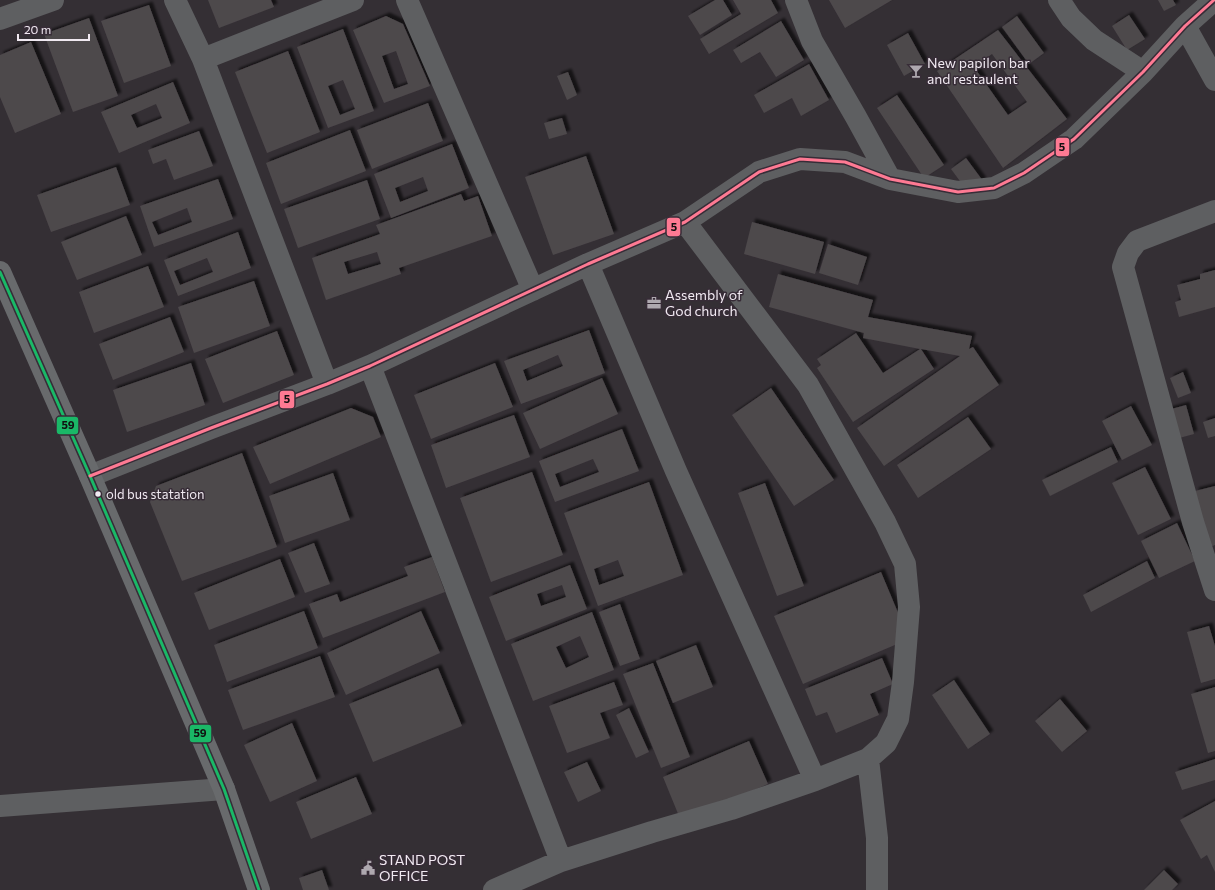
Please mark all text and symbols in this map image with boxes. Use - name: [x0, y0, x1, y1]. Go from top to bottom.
- scale bar: [18, 16, 89, 42]
- text: 20 m: [24, 22, 51, 36]
- place label: New papilon bar and restaulent: [927, 54, 1030, 87]
- bar icon: New papilon bar and restaulent: [908, 63, 924, 79]
- line badge: 5: [1055, 137, 1070, 157]
- text: 5: [1059, 140, 1065, 153]
- line badge: 5: [666, 217, 681, 237]
- text: 5: [671, 220, 677, 233]
- place label: Assembly of God church: [665, 286, 743, 319]
- office icon: Assembly of God church: [646, 295, 662, 311]
- line badge: 5: [279, 390, 295, 409]
- text: 5: [284, 392, 290, 405]
- line badge: 59: [56, 416, 79, 435]
- text: 59: [61, 418, 75, 431]
- place label: old bus statation: [106, 486, 204, 502]
- marker: old bus statation: [93, 489, 103, 499]
- line badge: 59: [189, 724, 212, 743]
- text: 59: [193, 726, 207, 739]
- place label: STAND POST OFFICE: [379, 851, 465, 884]
- public building icon: STAND POST OFFICE: [360, 860, 376, 876]

